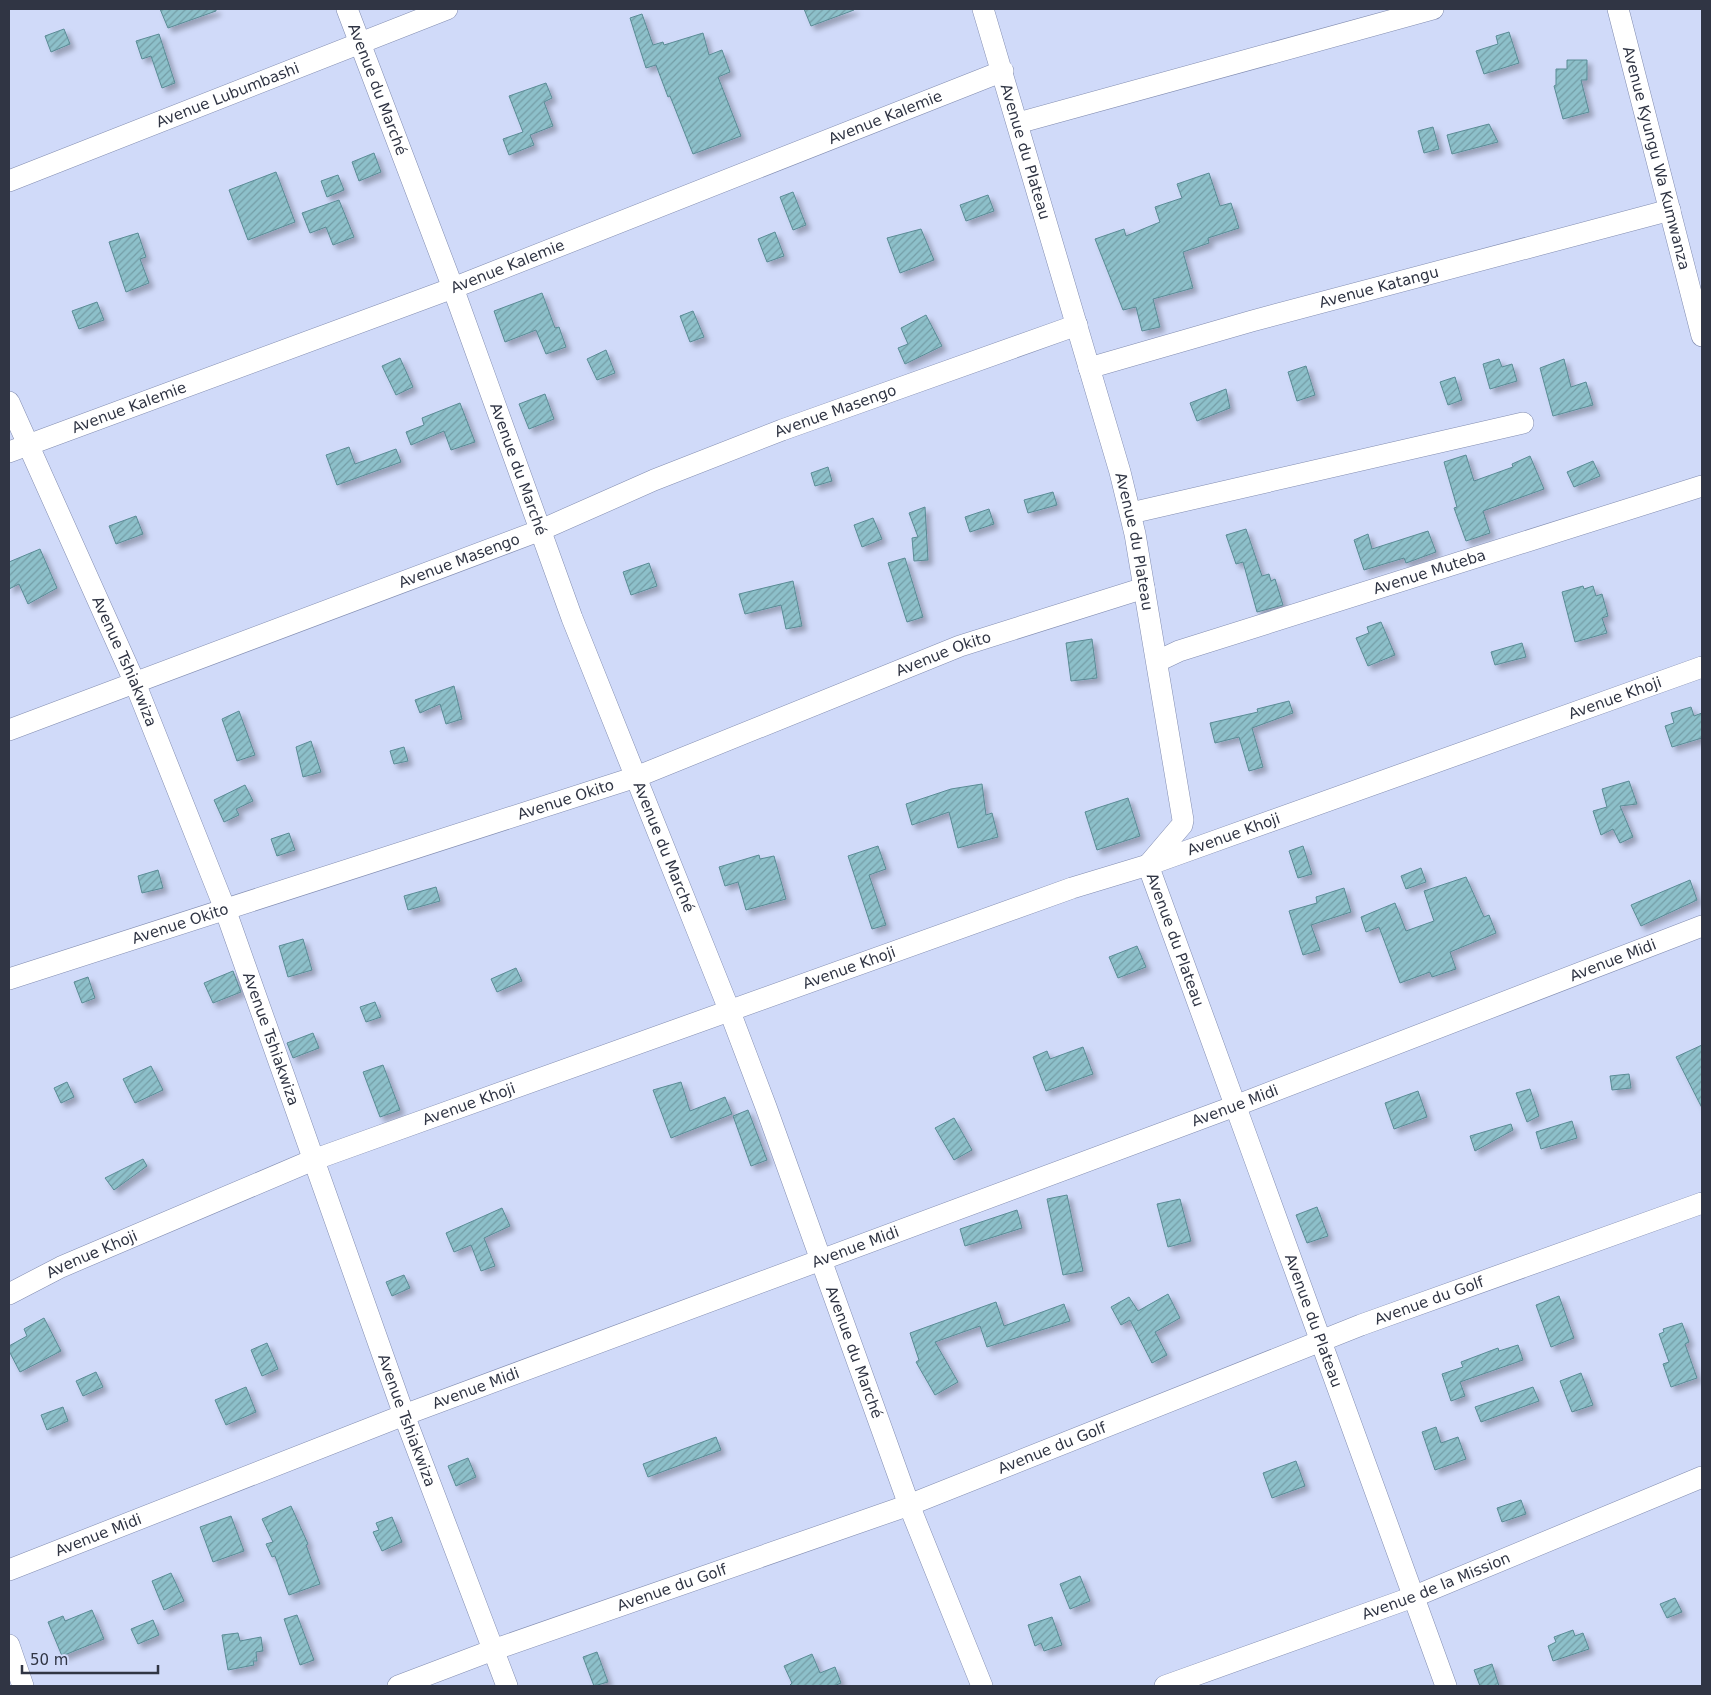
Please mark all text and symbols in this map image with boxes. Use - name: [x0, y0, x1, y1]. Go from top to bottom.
- street label: Avenue du Marché: [344, 21, 411, 158]
- street label: Avenue Kyungu Wa Kumwanza: [1619, 44, 1694, 272]
- street label: Avenue Lubumbashi: [154, 59, 302, 131]
- street label: Avenue du Plateau: [997, 82, 1054, 222]
- street label: Avenue Kalemie: [826, 87, 945, 148]
- street label: Avenue Kalemie: [448, 236, 567, 297]
- street label: Avenue Katangu: [1317, 263, 1441, 312]
- street label: Avenue Kalemie: [69, 378, 189, 437]
- street label: Avenue Masengo: [772, 381, 899, 441]
- street label: Avenue du Marché: [486, 401, 550, 538]
- street label: Avenue du Plateau: [1111, 471, 1157, 612]
- street label: Avenue Masengo: [396, 530, 522, 592]
- street label: Avenue Muteba: [1371, 546, 1488, 598]
- street label: Avenue Tshiakwiza: [88, 594, 160, 729]
- street label: Avenue Okito: [893, 628, 993, 680]
- street label: Avenue Khoji: [1566, 673, 1664, 723]
- street label: Avenue Okito: [515, 776, 616, 824]
- street label: Avenue du Marché: [630, 779, 698, 915]
- street label: Avenue Khoji: [1185, 810, 1283, 859]
- street label: Avenue du Plateau: [1143, 871, 1208, 1009]
- street label: Avenue Okito: [130, 900, 231, 948]
- street label: Avenue Midi: [1567, 935, 1659, 985]
- street label: Avenue Khoji: [800, 943, 898, 993]
- street label: Avenue Tshiakwiza: [239, 970, 303, 1108]
- street label: Avenue Khoji: [420, 1079, 518, 1129]
- street label: Avenue Midi: [1189, 1081, 1281, 1130]
- street label: Avenue Midi: [810, 1223, 901, 1271]
- street label: Avenue Khoji: [43, 1227, 140, 1282]
- street label: Avenue du Plateau: [1281, 1252, 1346, 1390]
- street label: Avenue du Golf: [1372, 1273, 1487, 1328]
- street label: Avenue du Marché: [822, 1284, 886, 1421]
- street label: Avenue Tshiakwiza: [374, 1352, 439, 1489]
- street label: Avenue Midi: [430, 1364, 522, 1413]
- street label: Avenue du Golf: [995, 1418, 1109, 1478]
- street label: Avenue Midi: [53, 1510, 144, 1560]
- street label: Avenue de la Mission: [1360, 1549, 1513, 1624]
- street label: Avenue du Golf: [615, 1560, 730, 1615]
- scale bar: [22, 1642, 159, 1674]
- text: 50 m: [30, 1651, 68, 1669]

